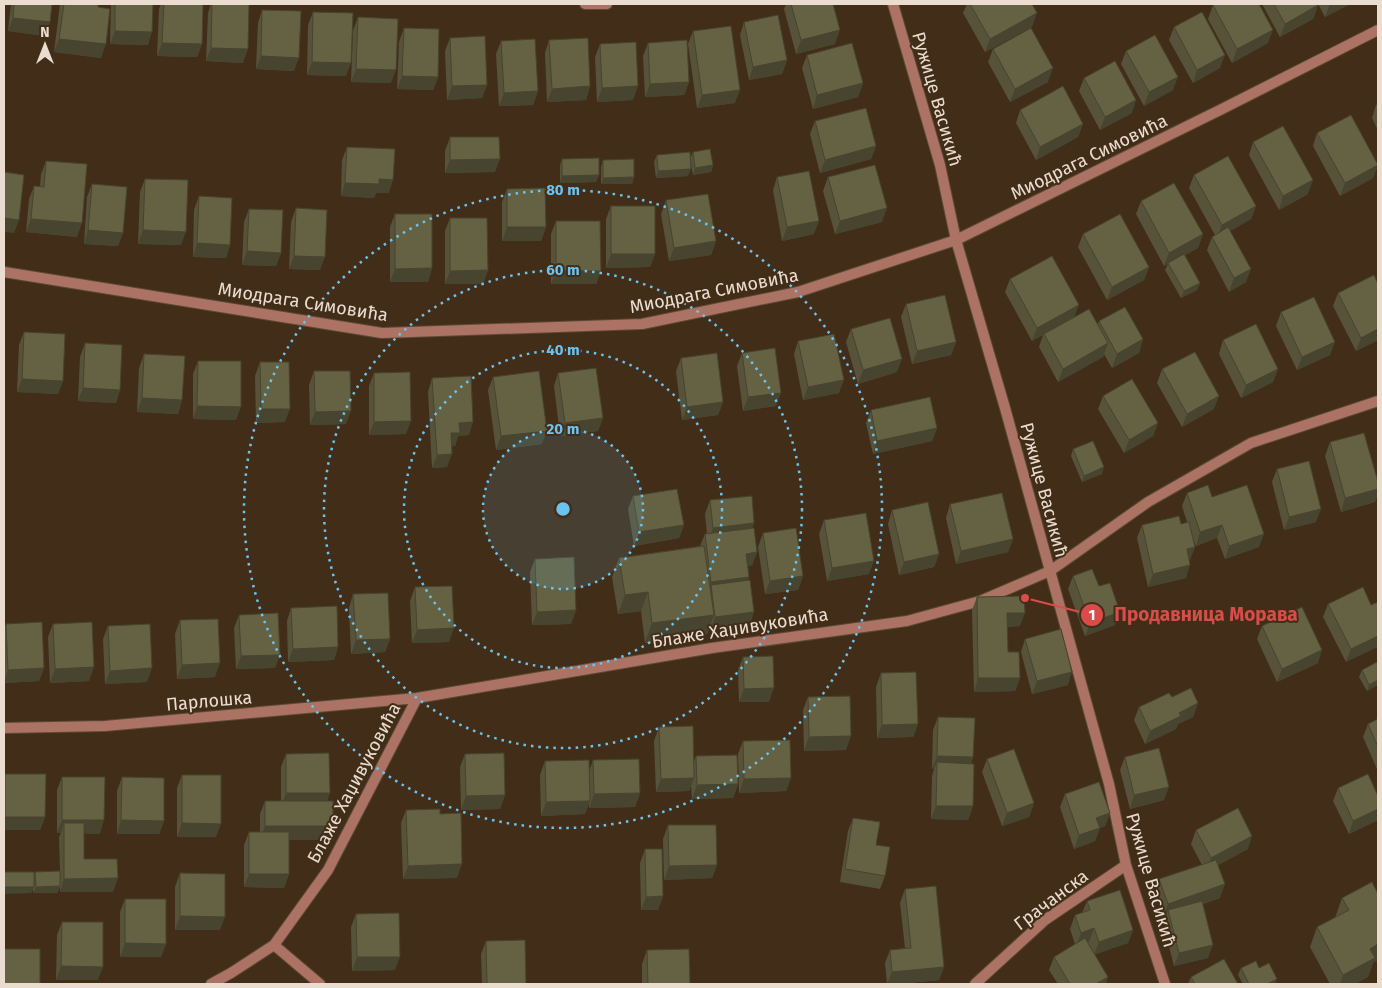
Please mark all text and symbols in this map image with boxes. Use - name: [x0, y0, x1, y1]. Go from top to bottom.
- north arrow: [20, 20, 70, 70]
- text: N: [40, 24, 50, 41]
- street label: Ружице Васикић: [907, 29, 967, 169]
- street label: Миодрага Симовића: [1007, 109, 1171, 205]
- text: 80 m: [546, 181, 580, 199]
- text: 60 m: [546, 261, 580, 279]
- street label: Миодрага Симовића: [628, 264, 800, 318]
- street label: Миодрага Симовића: [217, 278, 389, 326]
- text: 40 m: [546, 341, 580, 359]
- text: 20 m: [547, 420, 579, 438]
- street label: Ружице Васикић: [1015, 420, 1073, 560]
- centre of rings: [554, 500, 572, 518]
- callout: Продавница Морава: [1079, 598, 1307, 632]
- street label: Блаже Хаџивуковића: [650, 603, 830, 653]
- text: Продавница Морава: [1114, 603, 1298, 626]
- text: 1: [1089, 606, 1095, 624]
- street label: Парлошка: [165, 686, 253, 716]
- street label: Блаже Хаџивуковића: [302, 699, 406, 867]
- street label: Ружице Васикић: [1121, 810, 1181, 950]
- street label: Грачанска: [1010, 865, 1092, 935]

